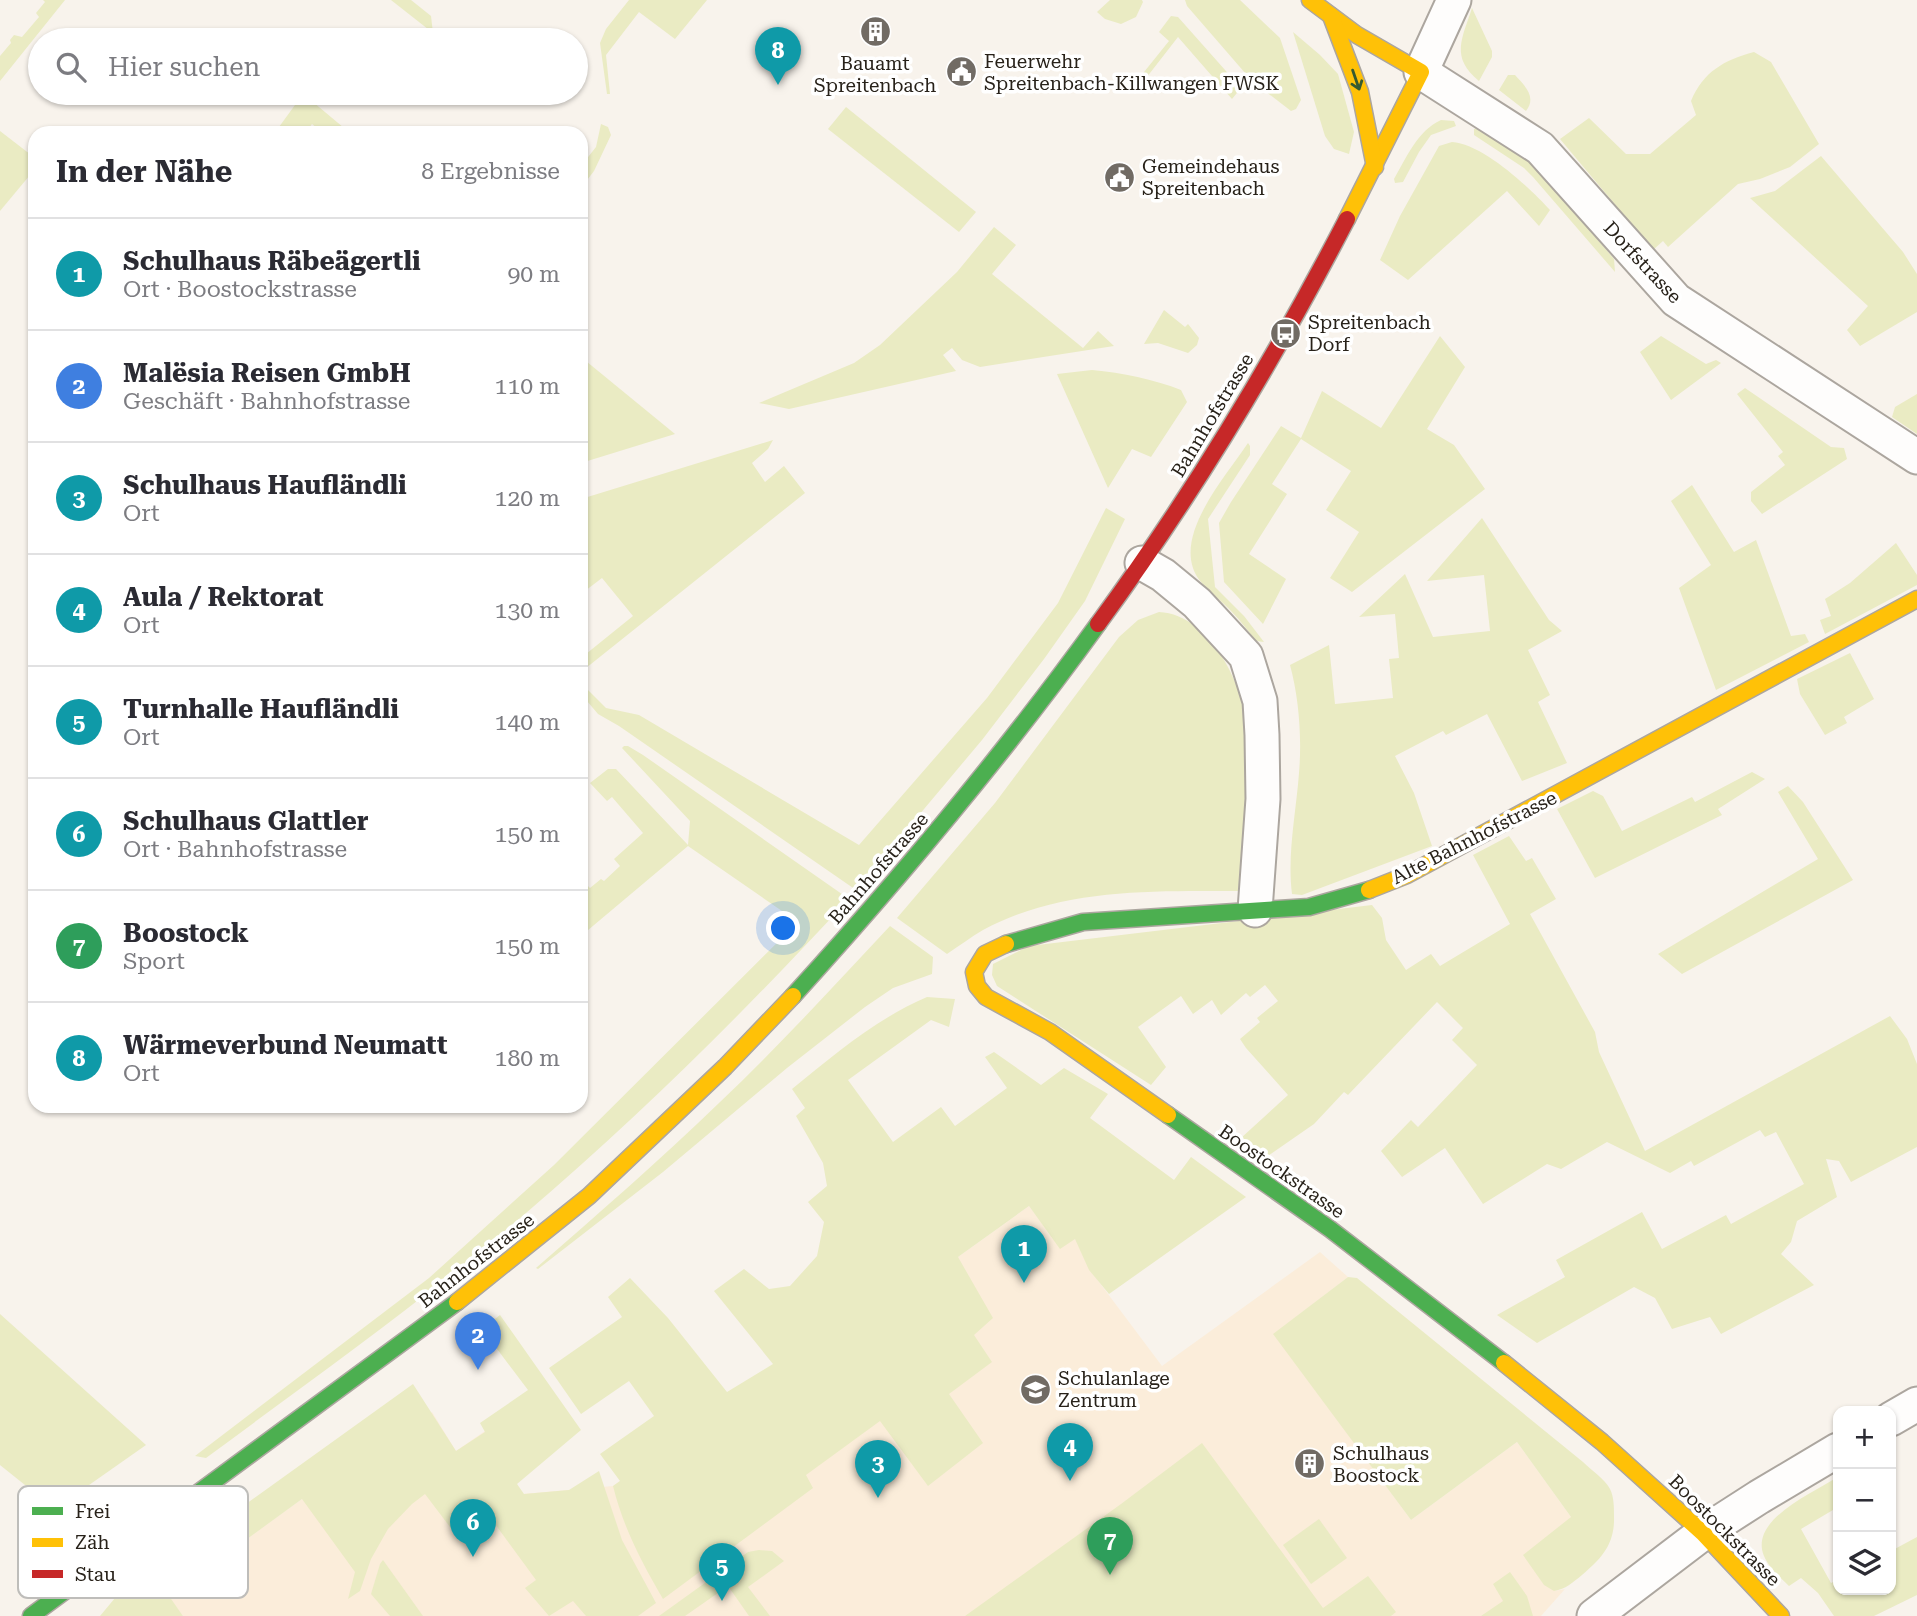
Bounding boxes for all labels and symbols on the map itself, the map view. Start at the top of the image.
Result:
building icon: Bauamt Spreitenbach [858,15,892,49]
pin: 8 [755,27,801,85]
place label: Feuerwehr Spreitenbach-Killwangen FWSK [984,50,1279,95]
place label: Bauamt Spreitenbach [814,52,936,97]
public building icon: Feuerwehr Spreitenbach-Killwangen FWSK [944,55,978,89]
one-way arrow [1351,68,1363,90]
place label: Gemeindehaus Spreitenbach [1142,155,1279,200]
public building icon: Gemeindehaus Spreitenbach [1102,160,1136,194]
street label: Dorfstrasse [1599,217,1686,308]
place label: Spreitenbach Dorf [1308,311,1431,356]
bus stop icon: Spreitenbach Dorf [1268,316,1302,350]
street label: Bahnhofstrasse [1166,349,1258,481]
street label: Alte Bahnhofstrasse [1388,786,1561,889]
street label: Bahnhofstrasse [824,808,933,929]
your location [766,911,800,945]
street label: Boostockstrasse [1214,1119,1349,1223]
street label: Bahnhofstrasse [414,1208,539,1313]
pin: 1 [1001,1225,1047,1283]
pin: 2 [455,1312,501,1370]
place label: Schulanlage Zentrum [1058,1367,1170,1412]
school or university icon: Schulanlage Zentrum [1018,1372,1052,1406]
pin: 4 [1047,1423,1093,1481]
pin: 3 [855,1440,901,1498]
place label: Schulhaus Boostock [1333,1442,1429,1487]
building icon: Schulhaus Boostock [1293,1447,1327,1481]
street label: Boostockstrasse [1664,1470,1785,1591]
legend [18,1486,248,1598]
pin: 6 [450,1499,496,1557]
text: Frei [75,1500,110,1523]
pin: 7 [1087,1517,1133,1575]
text: Zäh [75,1531,110,1554]
pin: 5 [699,1543,745,1601]
text: Stau [75,1563,116,1586]

